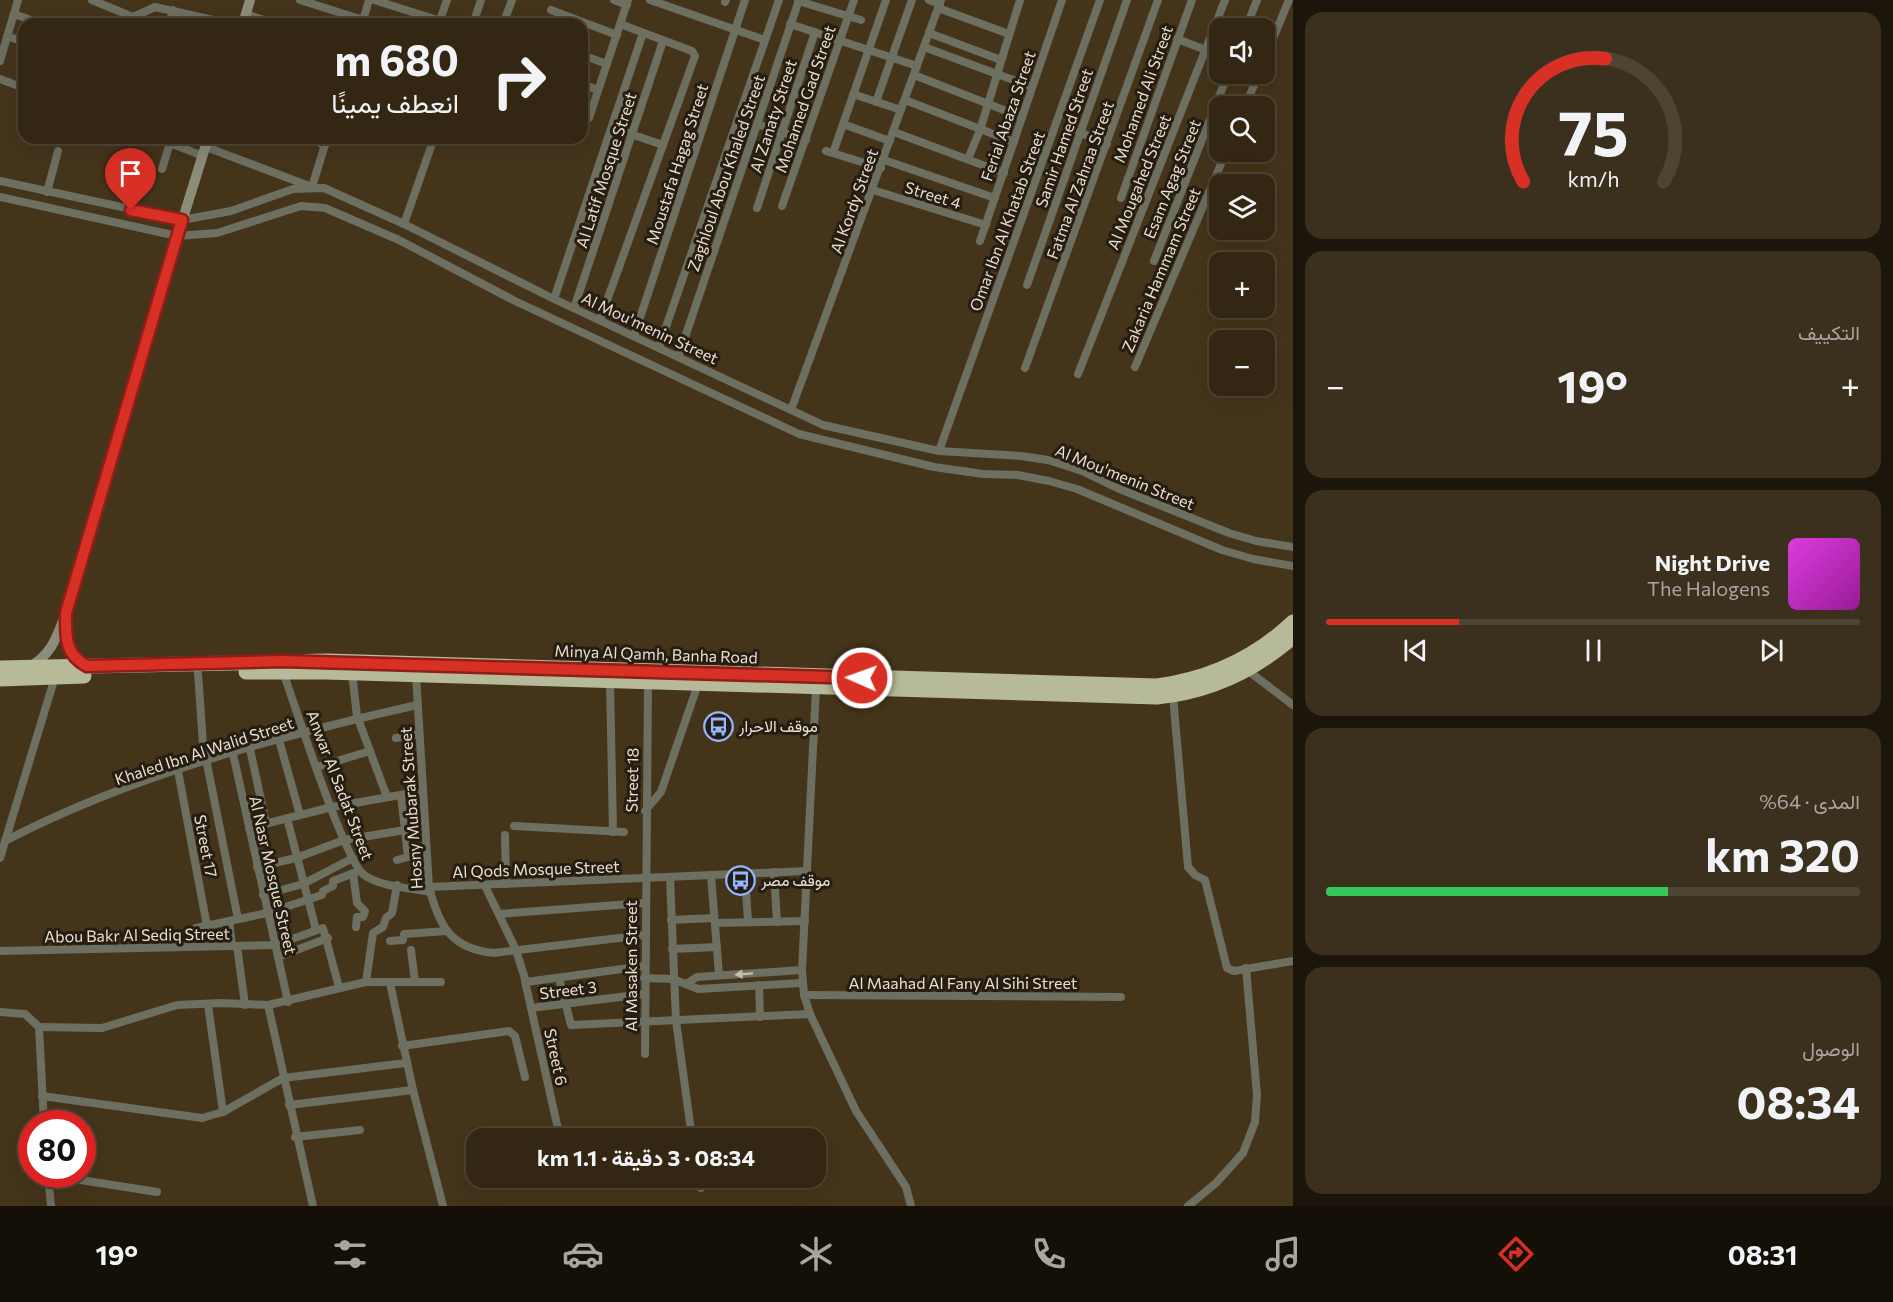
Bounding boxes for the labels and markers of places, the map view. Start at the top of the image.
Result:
pin [105,148,156,210]
bus stop icon: موقف الاحرار [702,710,734,742]
place label: موقف الاحرار [738,716,818,737]
bus stop icon: موقف مصر [724,864,756,896]
place label: موقف مصر [760,870,830,891]

